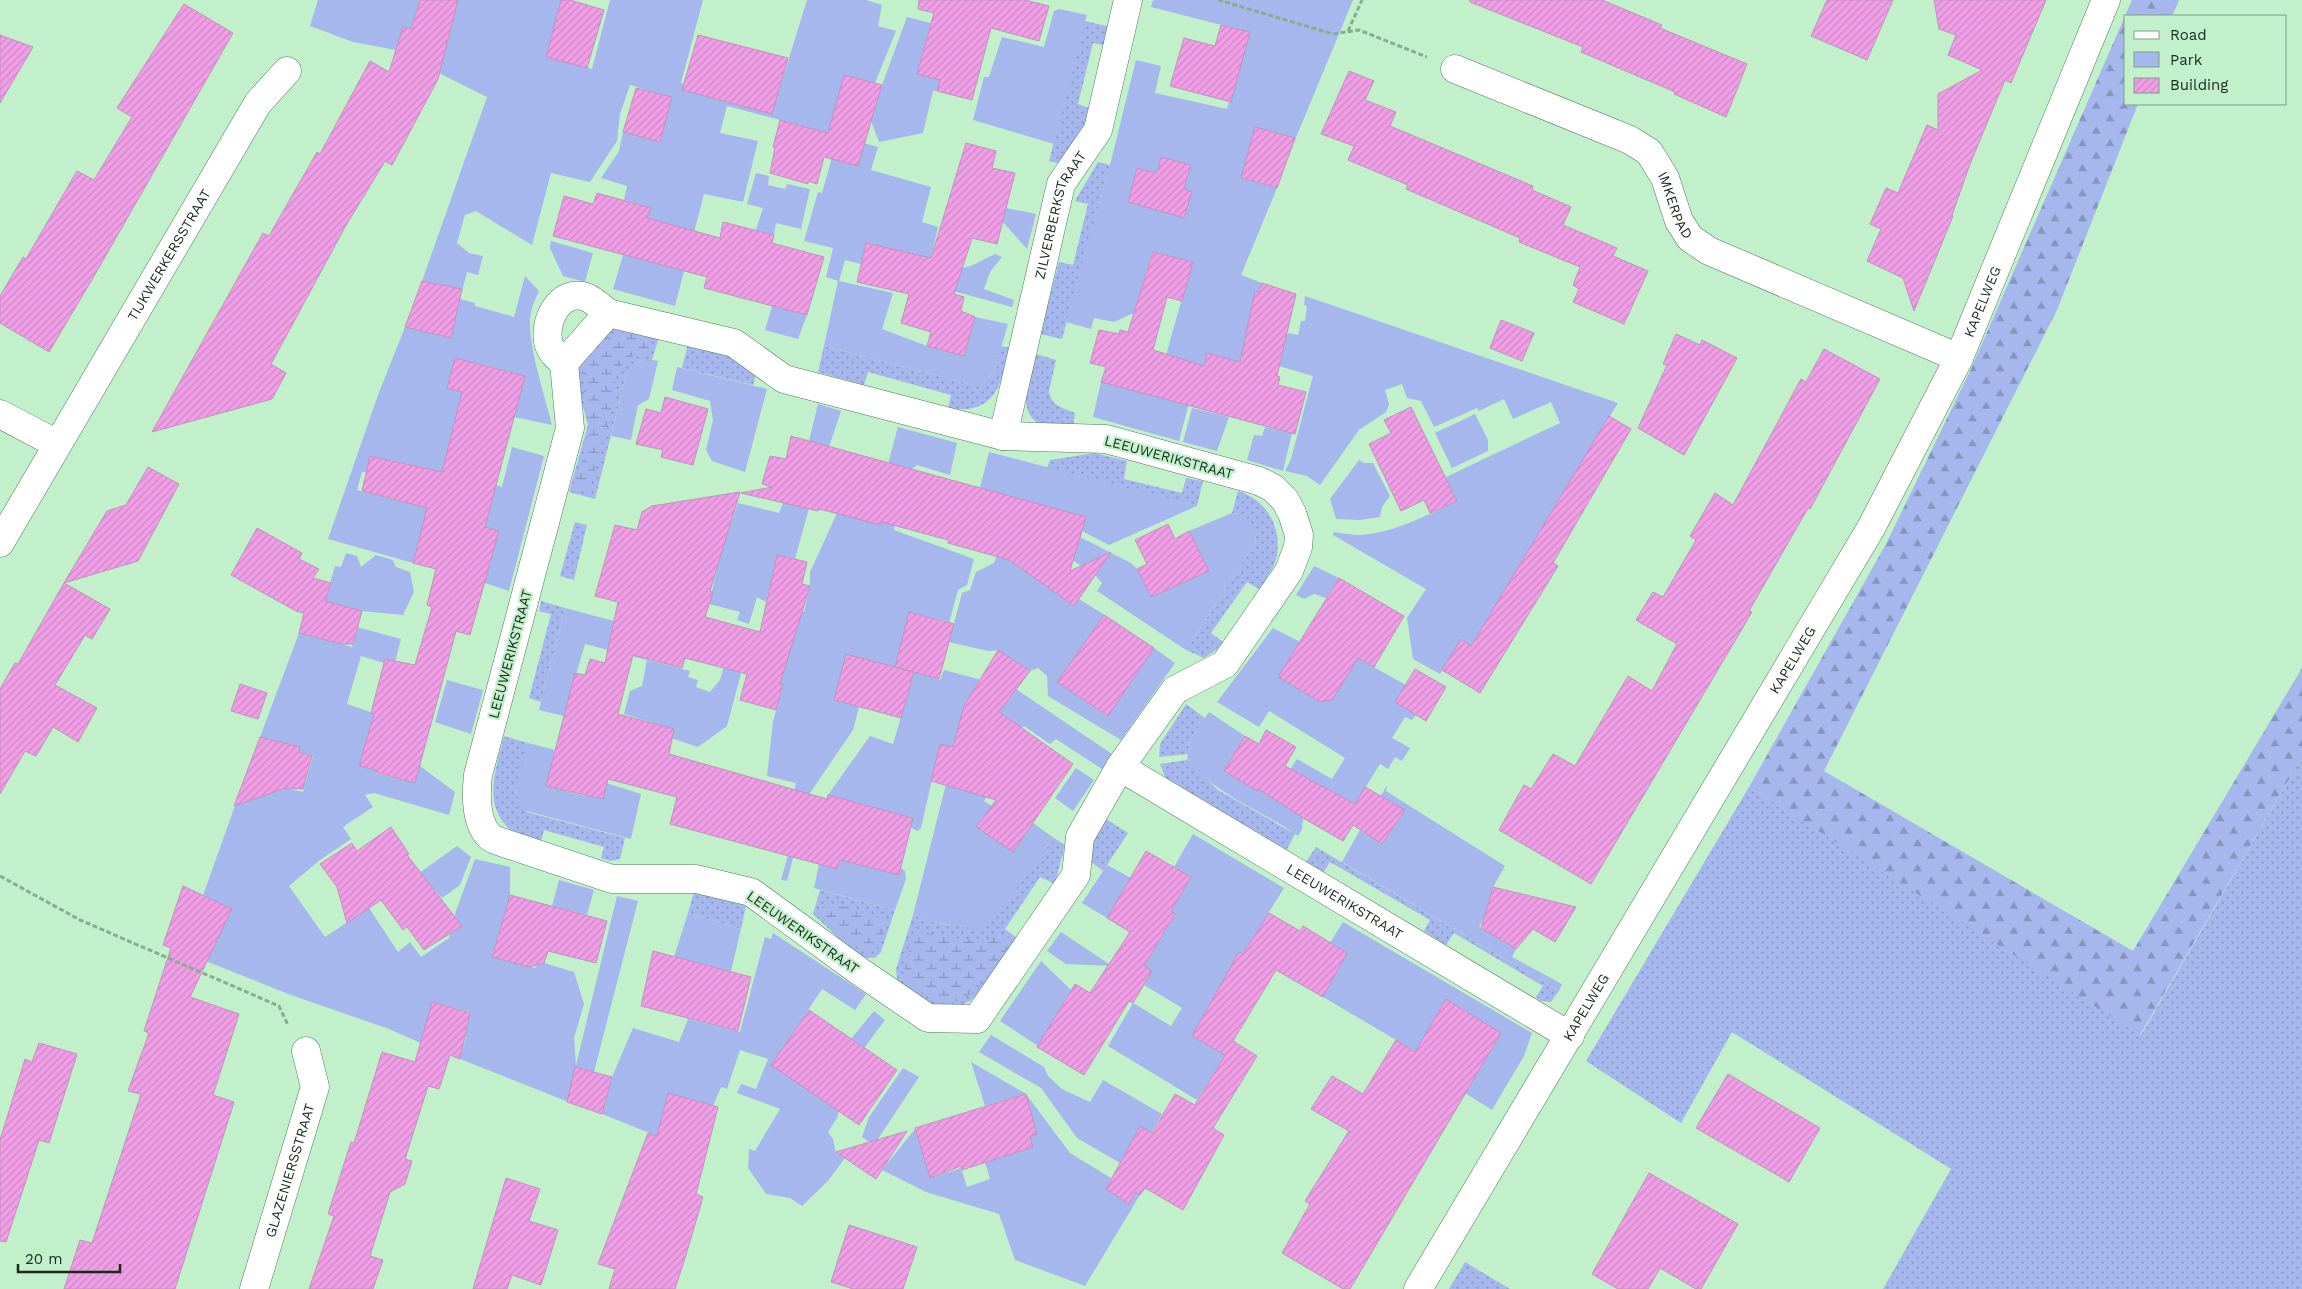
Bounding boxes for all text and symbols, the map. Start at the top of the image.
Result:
legend [2124,15,2287,105]
text: Road [2170,26,2207,44]
text: Park [2170,51,2203,69]
text: Building [2170,76,2228,94]
street label: ZILVERBERKSTRAAT [1031,148,1089,281]
street label: IMKERPAD [1655,168,1696,242]
street label: TIJKWERKERSSTRAAT [124,186,214,324]
street label: KAPELWEG [1960,264,2004,340]
street label: LEEUWERIKSTRAAT [1103,432,1236,482]
street label: LEEUWERIKSTRAAT [485,587,535,720]
street label: KAPELWEG [1766,623,1819,697]
street label: LEEUWERIKSTRAAT [1284,860,1407,943]
street label: LEEUWERIKSTRAAT [744,887,862,977]
street label: KAPELWEG [1560,971,1612,1044]
street label: GLAZENIERSSTRAAT [262,1101,318,1239]
scale bar [18,1242,120,1274]
text: 20 m [25,1250,63,1268]

